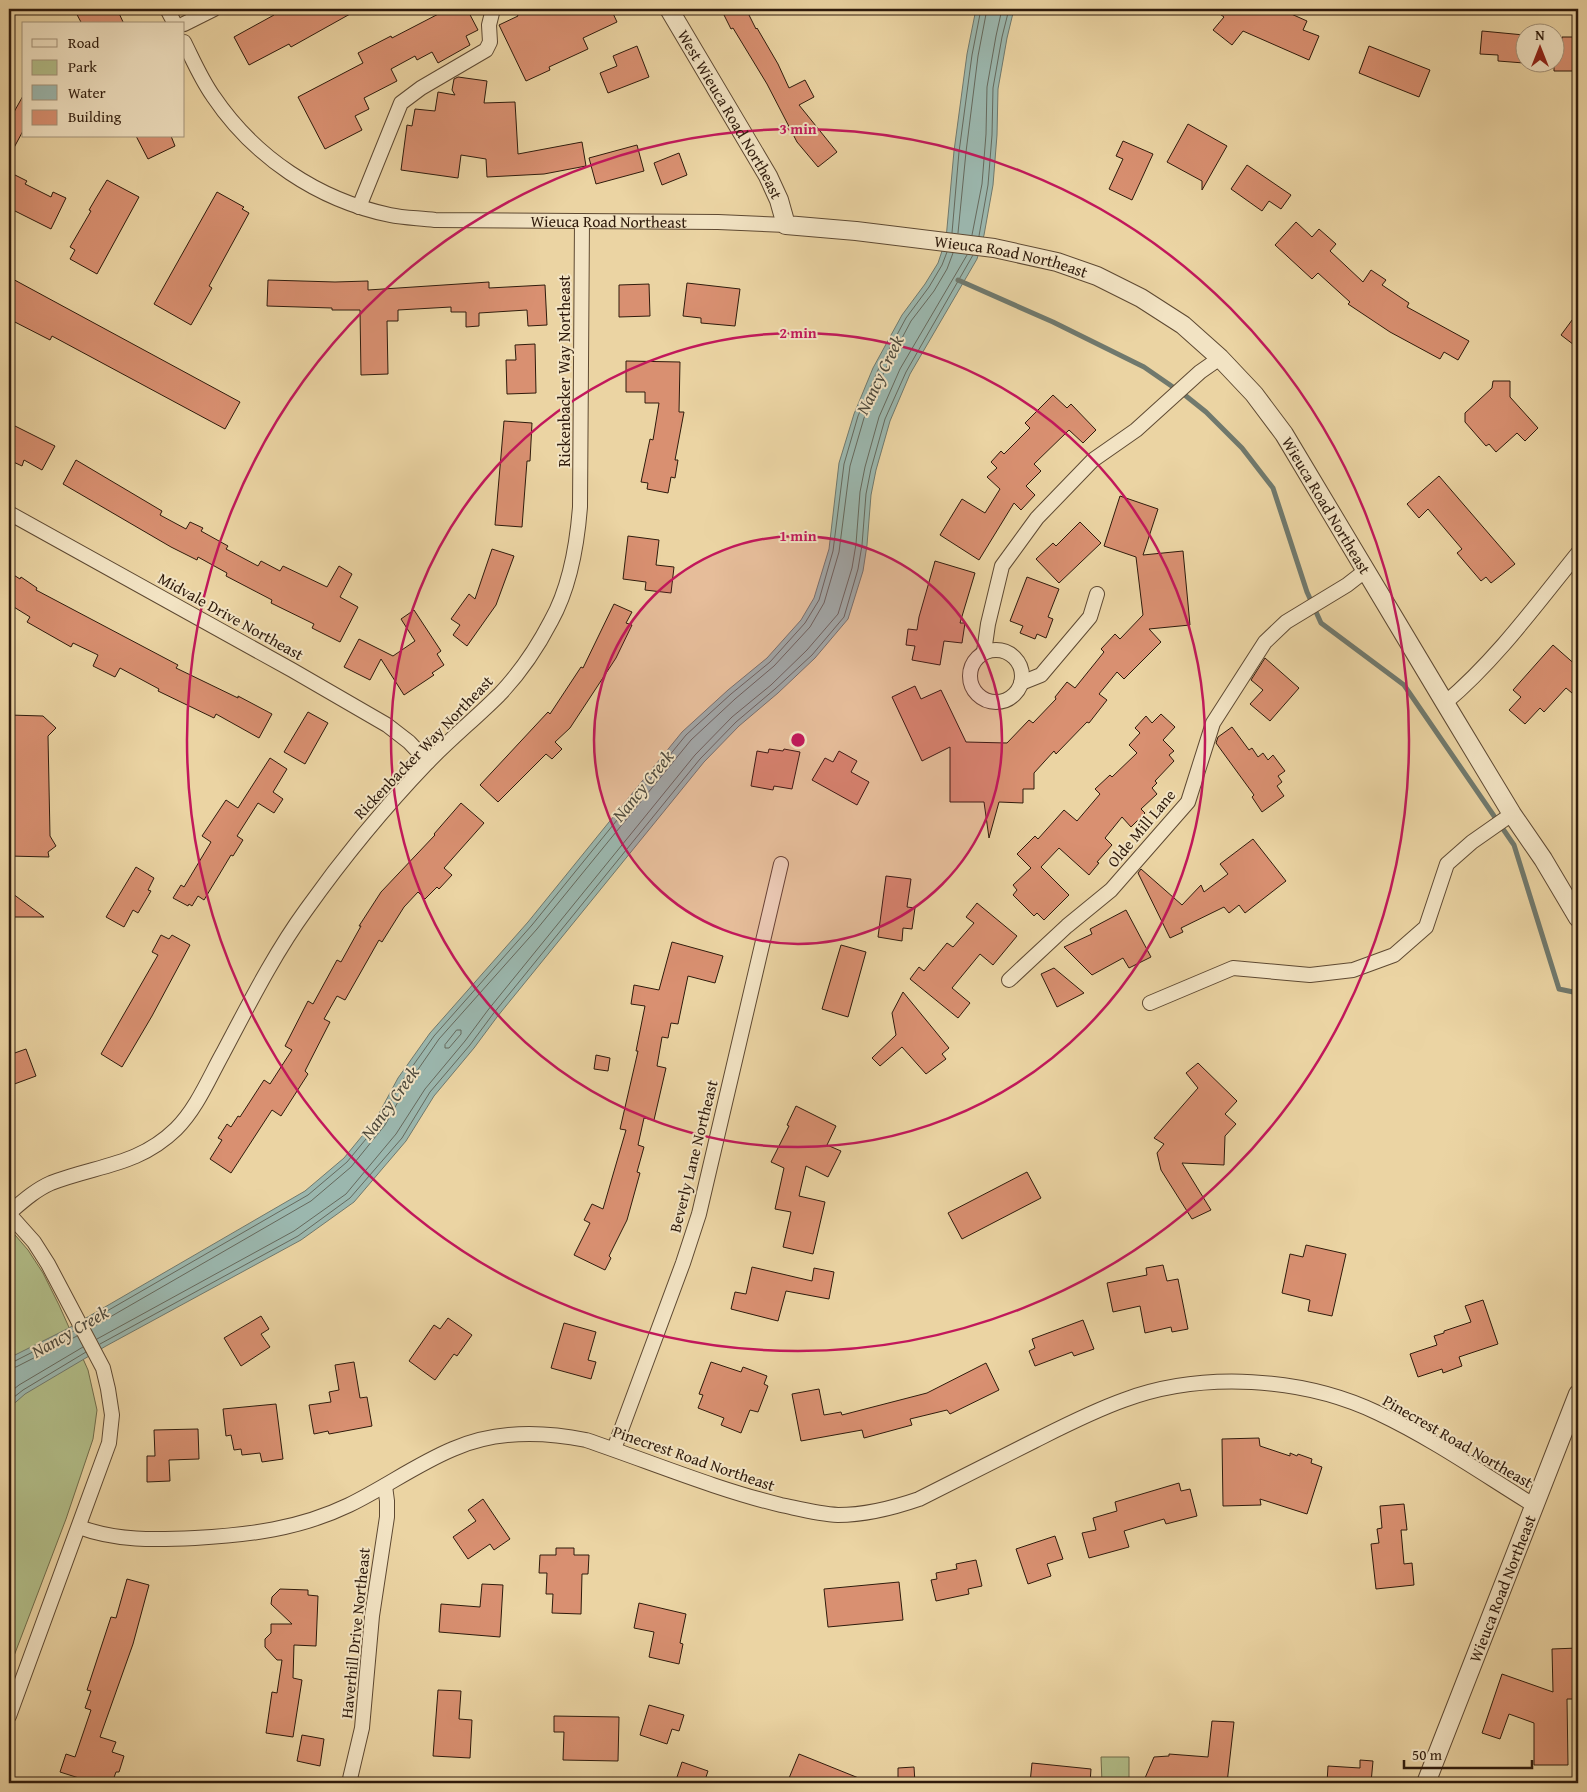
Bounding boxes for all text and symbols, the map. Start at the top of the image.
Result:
legend [22,22,185,138]
north arrow [1514,22,1564,72]
street label: West Wieuca Road Northeast [672,25,789,203]
text: N [1535,25,1545,45]
text: Road [68,32,99,53]
text: Park [68,56,97,77]
text: Water [68,82,106,103]
text: Building [68,106,122,127]
text: 3 min [779,118,817,139]
street label: Wieuca Road Northeast [530,209,687,234]
street label: Wieuca Road Northeast [933,229,1091,284]
street label: Rickenbacker Way Northeast [552,275,576,467]
text: 2 min [779,322,817,343]
water label: Nancy Creek [848,330,911,420]
street label: Wieuca Road Northeast [1276,432,1377,579]
text: 1 min [779,525,817,546]
street label: Midvale Drive Northeast [154,566,309,666]
street label: Rickenbacker Way Northeast [348,669,499,824]
centre of rings [789,731,807,749]
water label: Nancy Creek [605,743,680,828]
street label: Olde Mill Lane [1101,784,1181,872]
water label: Nancy Creek [353,1060,426,1146]
street label: Beverly Lane Northeast [662,1077,724,1235]
water label: Nancy Creek [25,1298,114,1365]
street label: Pinecrest Road Northeast [1378,1388,1538,1494]
street label: Pinecrest Road Northeast [610,1419,779,1497]
street label: Wieuca Road Northeast [1462,1511,1542,1666]
street label: Haverhill Drive Northeast [334,1546,376,1720]
scale bar [1404,1737,1532,1769]
text: 50 m [1412,1744,1443,1765]

